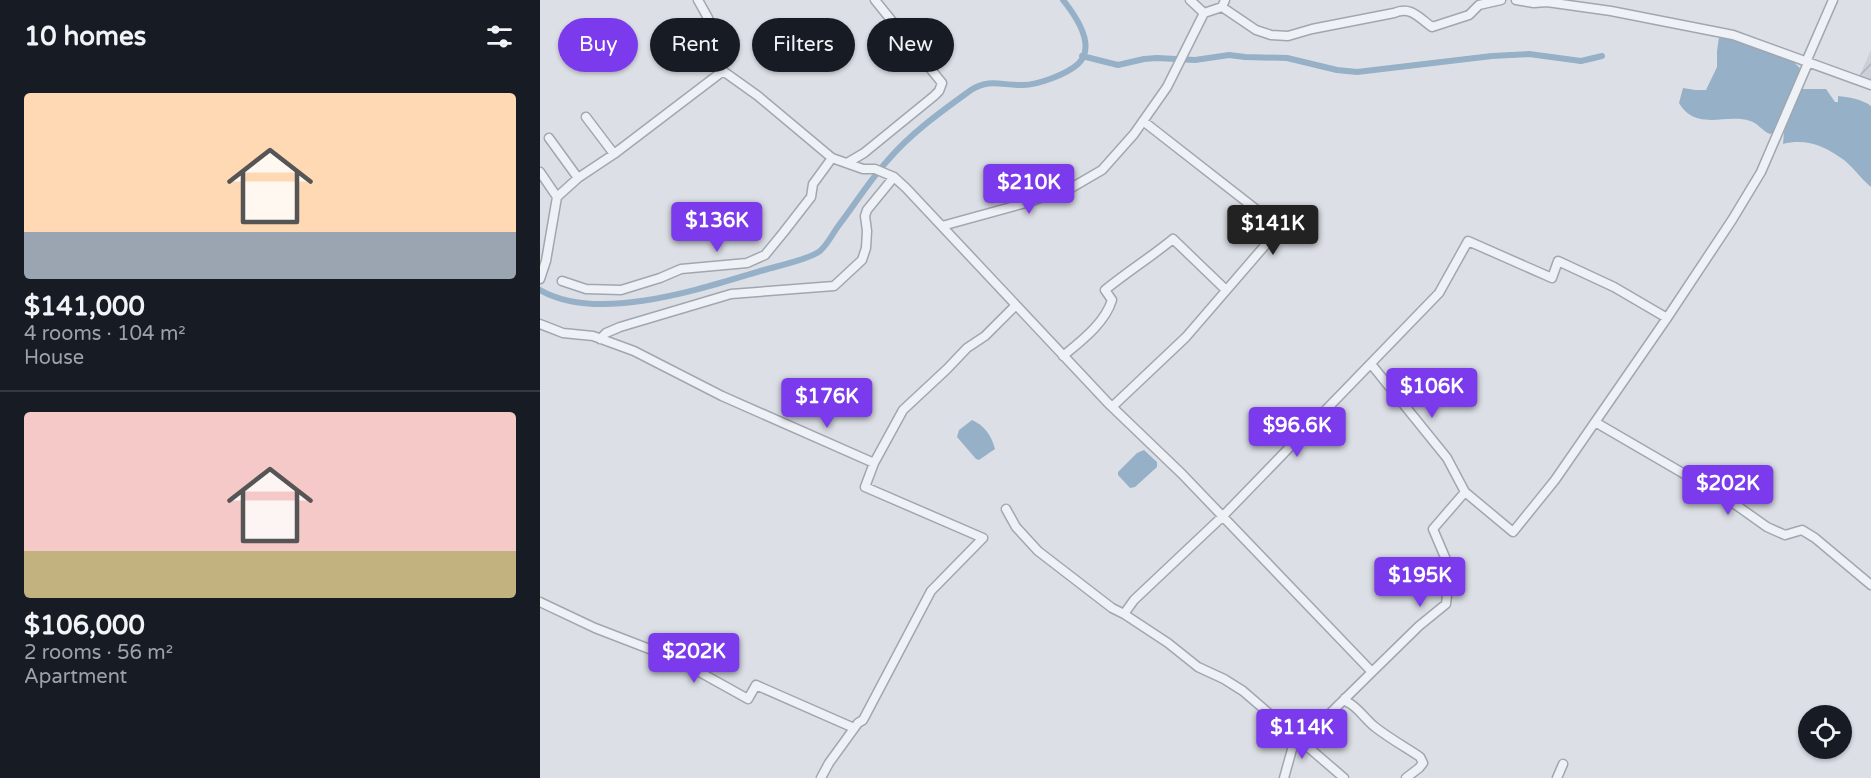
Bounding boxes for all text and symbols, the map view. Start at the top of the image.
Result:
chip: Buy [558,18,638,72]
chip: Rent [650,18,740,72]
chip: Filters [752,18,855,72]
chip: New [867,18,954,72]
icon: filters [483,20,516,53]
text: 10 homes [24,21,146,52]
icon: home [216,132,324,240]
pin: $210K [987,164,1071,215]
text: $210K [997,171,1061,195]
pin: $136K [675,202,759,253]
pin: $141K [1231,205,1315,256]
text: $136K [685,209,749,233]
text: $141K [1241,212,1305,236]
text: $141,000 [24,291,145,322]
text: 4 rooms · 104 m² [24,322,186,346]
text: House [24,346,84,370]
pin: $106K [1390,368,1474,419]
text: $106K [1400,375,1464,399]
pin: $176K [785,378,869,429]
text: $176K [795,385,859,409]
pin: $96.6K [1248,407,1346,458]
text: $96.6K [1263,414,1331,438]
icon: home [216,451,324,559]
pin: $202K [1686,465,1770,516]
text: $202K [1696,472,1760,496]
pin: $195K [1378,557,1462,608]
text: $195K [1388,564,1452,588]
text: $106,000 [24,610,145,641]
pin: $202K [652,633,736,684]
text: $202K [662,640,726,664]
text: 2 rooms · 56 m² [24,641,173,665]
text: Apartment [24,665,127,689]
map controls [1798,705,1852,759]
button: locate [1798,705,1852,759]
pin: $114K [1260,709,1344,760]
text: $114K [1270,716,1334,740]

